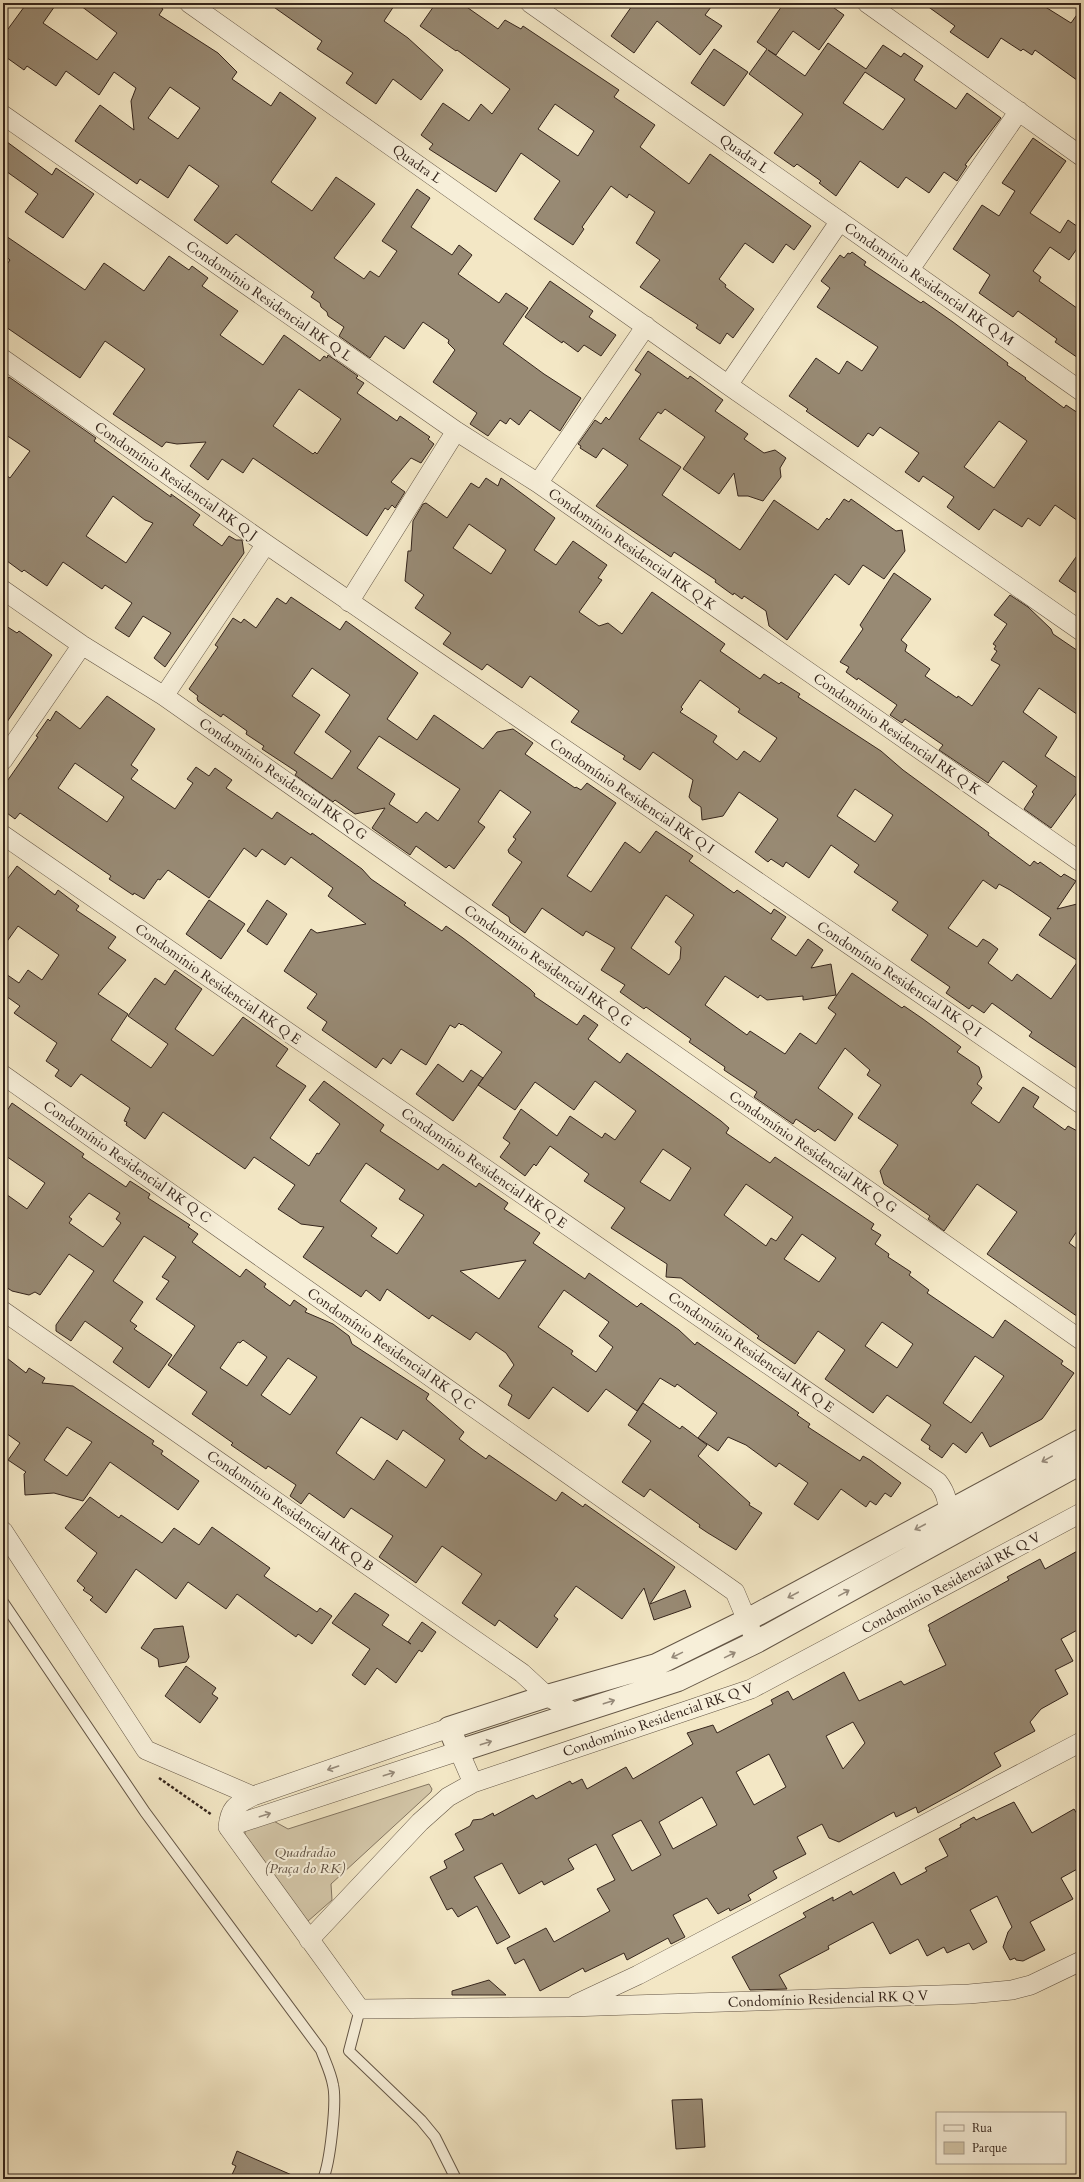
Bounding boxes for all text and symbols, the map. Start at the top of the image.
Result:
street label: Quadra L [715,130,773,178]
street label: Quadra L [388,140,446,188]
street label: Condomínio Residencial RK Q M [840,218,1018,350]
street label: Condomínio Residencial RK Q L [182,236,356,366]
street label: Condomínio Residencial RK Q J [91,417,261,545]
street label: Condomínio Residencial RK Q K [544,484,720,615]
street label: Condomínio Residencial RK Q K [809,669,985,800]
street label: Condomínio Residencial RK Q G [195,714,371,844]
street label: Condomínio Residencial RK Q I [546,734,718,858]
street label: Condomínio Residencial RK Q G [460,901,636,1031]
street label: Condomínio Residencial RK Q I [813,917,985,1041]
street label: Condomínio Residencial RK Q E [131,919,305,1049]
street label: Condomínio Residencial RK Q G [725,1087,901,1217]
street label: Condomínio Residencial RK Q C [39,1097,215,1228]
street label: Condomínio Residencial RK Q E [397,1103,571,1233]
street label: Condomínio Residencial RK Q C [303,1284,479,1415]
street label: Condomínio Residencial RK Q E [664,1287,838,1417]
street label: Condomínio Residencial RK Q B [203,1446,377,1576]
one-way arrow [1041,1456,1053,1463]
one-way arrow [914,1524,926,1532]
street label: Condomínio Residencial RK Q V [858,1527,1045,1638]
one-way arrow [838,1589,850,1597]
one-way arrow [787,1592,799,1600]
one-way arrow [723,1651,735,1658]
one-way arrow [672,1652,684,1659]
street label: Condomínio Residencial RK Q V [560,1678,757,1762]
one-way arrow [602,1698,615,1705]
one-way arrow [479,1738,491,1746]
one-way arrow [327,1765,339,1773]
one-way arrow [382,1770,394,1778]
one-way arrow [259,1811,272,1818]
park label: Quadradão (Praça do RK) [265,1843,346,1878]
street label: Condomínio Residencial RK Q V [728,1986,929,2012]
legend [936,2112,1066,2164]
text: Rua [972,2120,993,2136]
text: Parque [972,2140,1007,2156]

